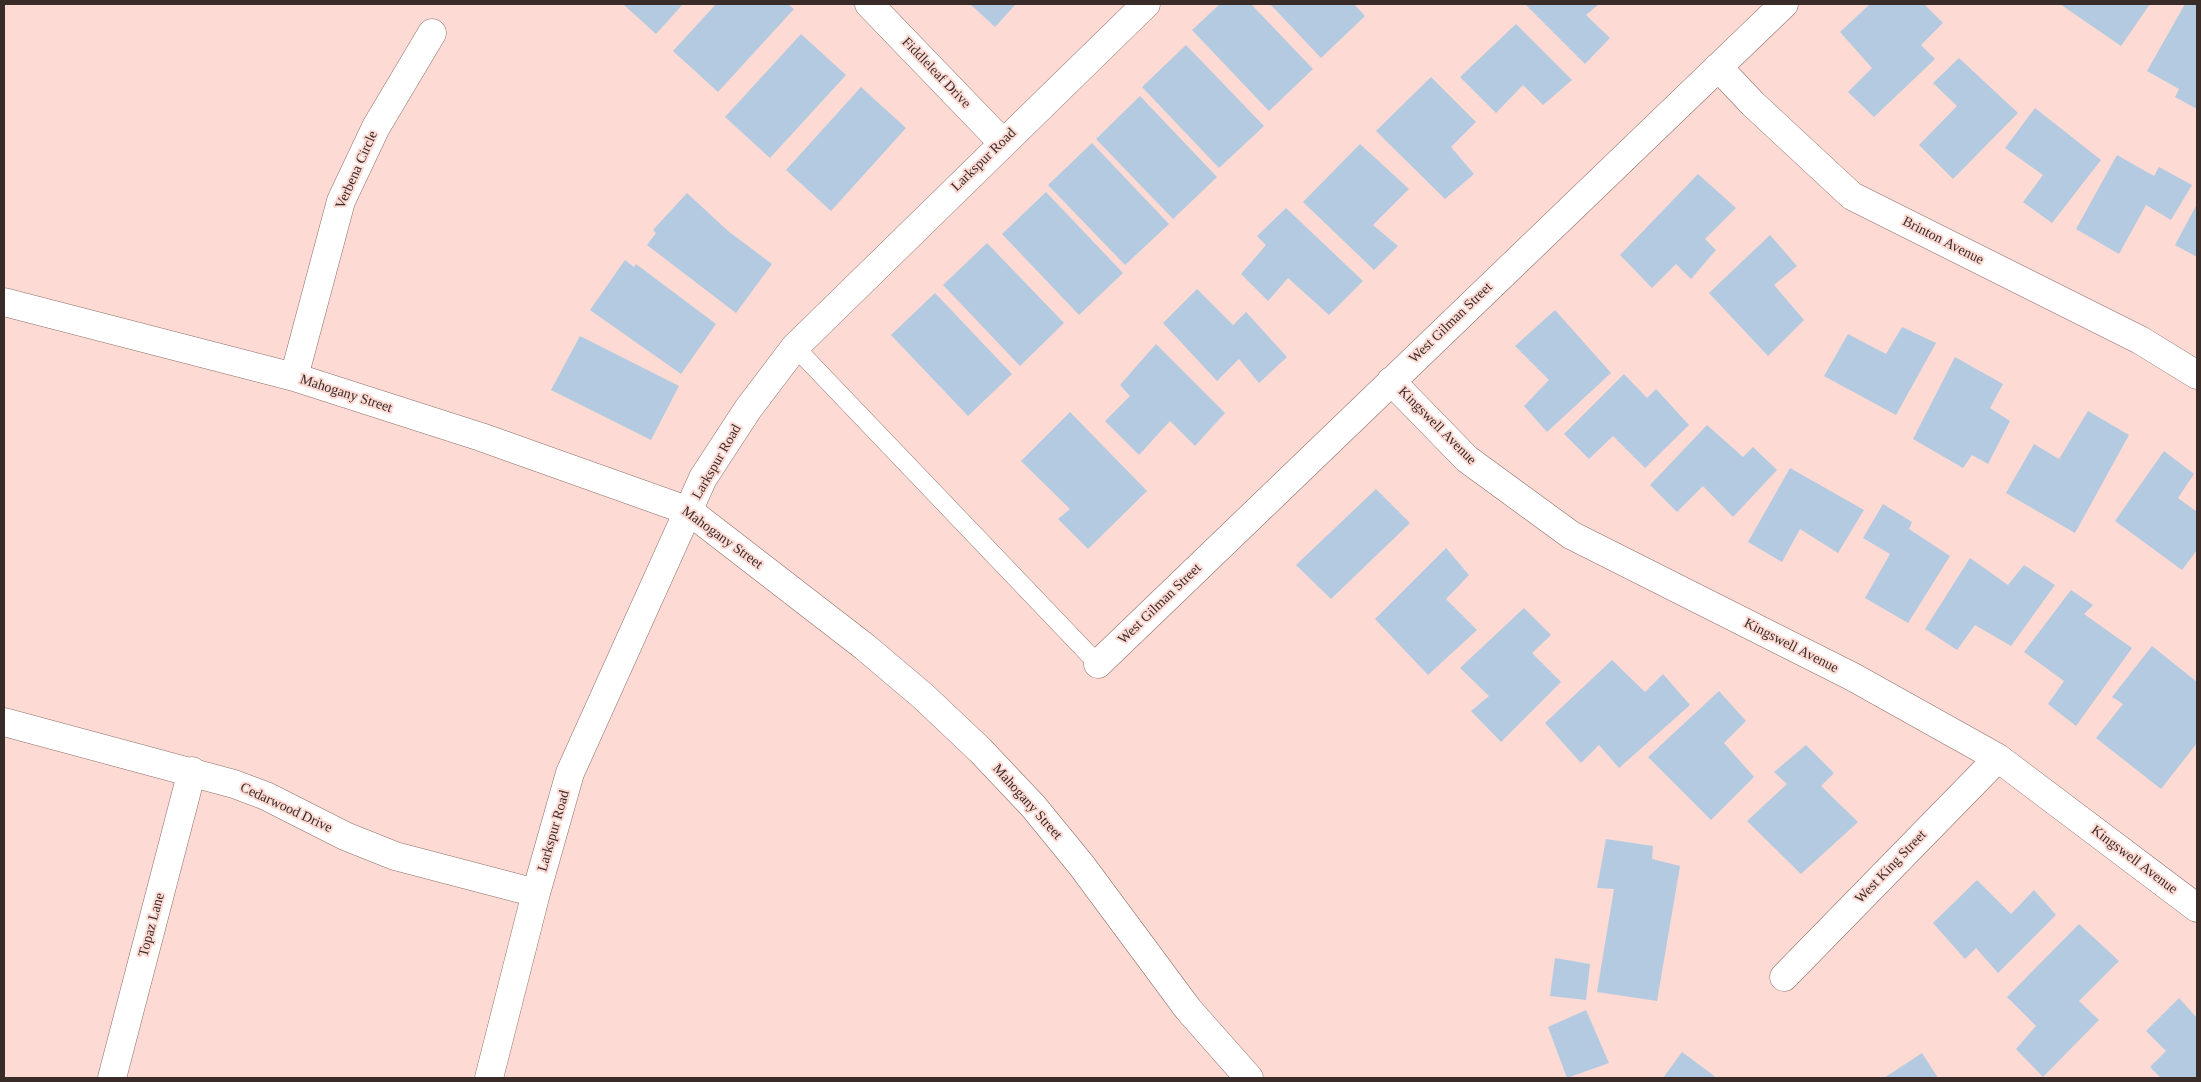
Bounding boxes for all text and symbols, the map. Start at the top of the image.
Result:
street label: Fiddleleaf Drive [898,34,974,112]
street label: Larkspur Road [948,125,1020,195]
street label: Verbena Circle [332,128,382,212]
street label: Brinton Avenue [1900,213,1986,269]
street label: West Gilman Street [1406,279,1496,367]
street label: Mahogany Street [298,371,394,417]
street label: Kingswell Avenue [1394,383,1480,469]
street label: Larkspur Road [689,422,745,502]
street label: Mahogany Street [678,503,766,573]
street label: West Gilman Street [1115,560,1205,648]
street label: Kingswell Avenue [1741,615,1841,677]
street label: Mahogany Street [989,761,1065,843]
street label: Cedarwood Drive [237,779,335,837]
street label: Larkspur Road [534,789,574,873]
street label: Kingswell Avenue [2088,822,2180,898]
street label: West King Street [1852,827,1930,907]
street label: Topaz Lane [135,891,169,959]

